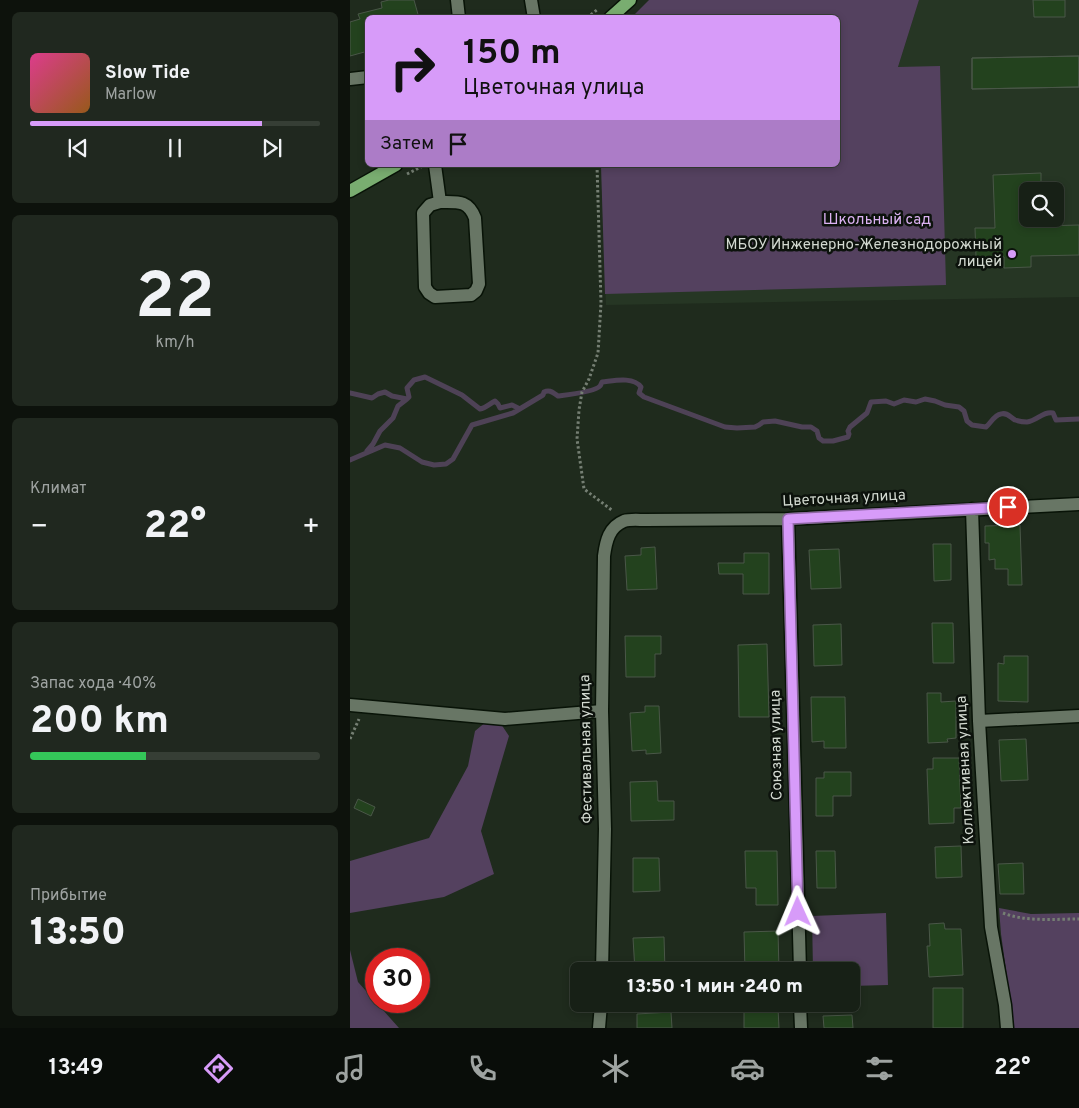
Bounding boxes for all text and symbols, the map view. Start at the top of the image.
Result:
text: 150 m [463,32,561,76]
icon: right [380,35,445,100]
text: Slow Tide [105,61,190,85]
text: Цветочная улица [463,75,644,102]
text: Marlow [105,85,157,105]
icon: arrive [444,130,472,158]
text: Затем [380,132,434,156]
icon: previous [64,134,92,162]
icon: pause [161,134,189,162]
icon: next [258,134,286,162]
map controls [1019,182,1064,227]
button: search [1019,182,1064,227]
park label: Школьный сад [823,211,931,230]
place label: МБОУ Инженерно-Железнодорожный лицей [725,236,1002,272]
marker: МБОУ Инженерно-Железнодорожный лицей [1006,248,1018,260]
text: 22 [135,259,215,341]
text: km/h [156,333,194,353]
text: Климат [30,479,87,499]
street label: Цветочная улица [782,486,906,512]
pin [987,486,1029,528]
icon: arrive [994,493,1022,521]
text: 22° [144,503,206,552]
text: − [30,510,48,546]
text: + [302,510,320,546]
text: Запас хода · 40% [30,674,156,694]
street label: Фестивальная улица [576,674,598,824]
street label: Союзная улица [767,689,787,801]
street label: Коллективная улица [953,695,979,845]
text: 200 km [30,698,169,747]
position arrow [771,885,823,937]
text: Прибытие [30,886,107,906]
text: 13:50 [30,910,126,959]
speed limit sign: 30 [365,948,430,1013]
text: 13:50 · 1 мин · 240 m [627,975,803,999]
icon: directions [201,1051,236,1086]
icon: music [333,1051,368,1086]
icon: phone [465,1051,500,1086]
icon: climate [598,1051,633,1086]
icon: car [730,1051,765,1086]
icon: filters [862,1051,897,1086]
text: 13:49 [49,1055,104,1082]
text: 22° [994,1055,1030,1082]

